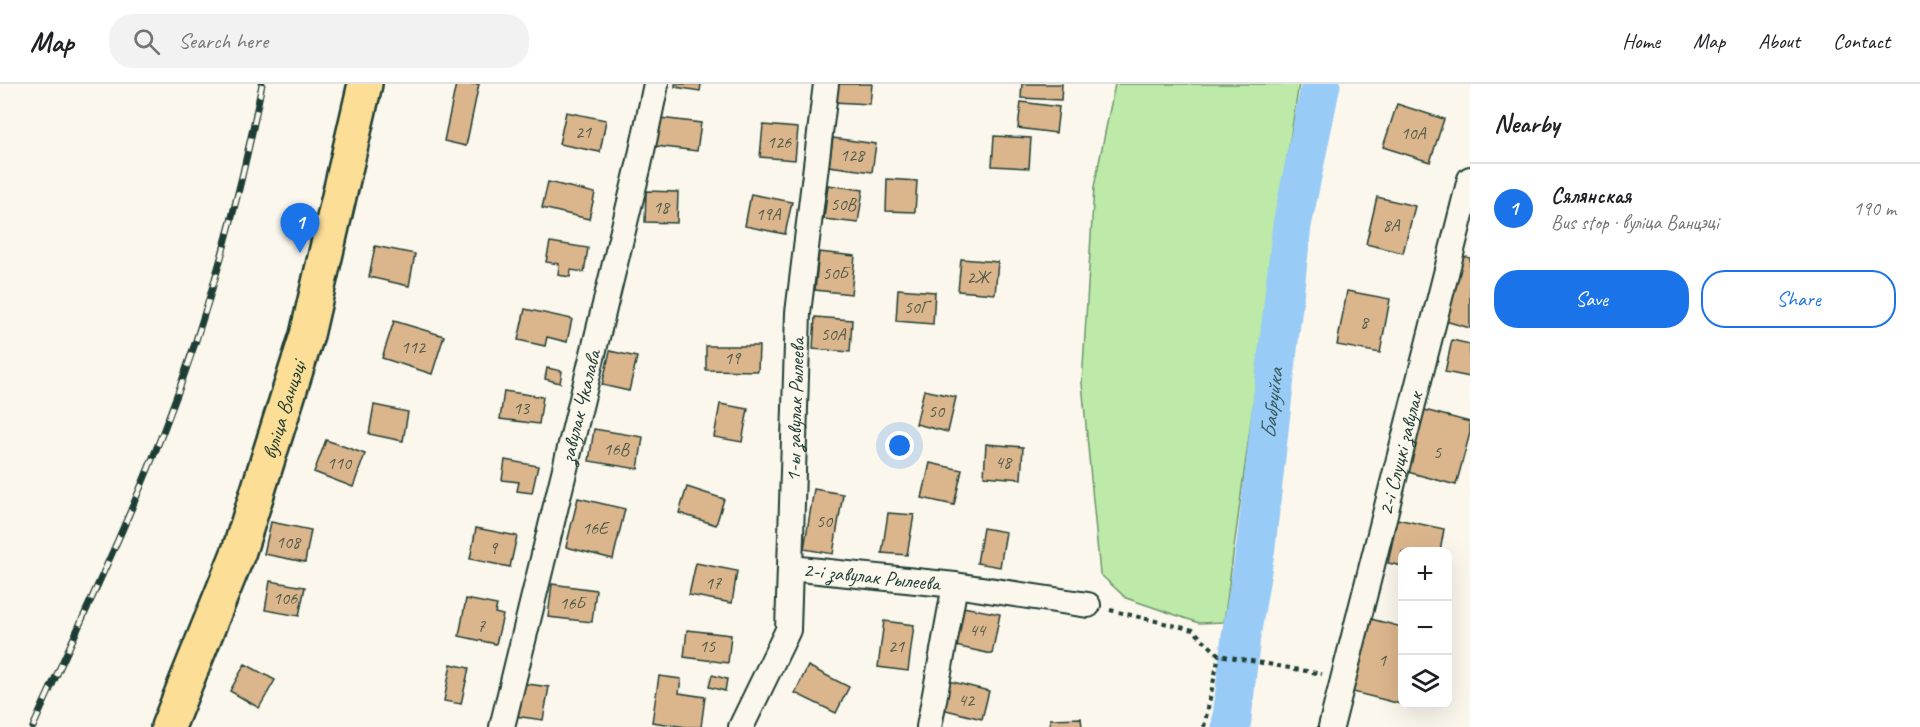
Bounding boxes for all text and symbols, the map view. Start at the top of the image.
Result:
search box [109,14,529,68]
text: Map [30,24,73,59]
icon: search [130,25,163,58]
text: Search here [178,27,268,55]
text: Home [1622,28,1660,54]
text: Map [1693,28,1725,54]
text: About [1758,28,1800,54]
text: Contact [1833,28,1890,54]
text: Nearby [1494,107,1559,140]
house number: 21 [575,121,592,143]
house number: 10А [1400,122,1427,144]
house number: 126 [767,131,792,153]
house number: 128 [840,144,866,166]
text: Сялянская [1551,182,1631,210]
house number: 50В [830,193,857,215]
house number: 18 [653,196,671,218]
text: 1 [1509,196,1518,221]
text: 190 m [1853,196,1896,221]
house number: 19А [755,203,782,225]
pin: 1 [280,204,320,253]
text: Bus stop · вуліца Ванцэці [1551,210,1719,235]
house number: 8А [1382,214,1401,236]
house number: 50Б [822,262,851,284]
house number: 2Ж [967,266,992,288]
button: Save [1494,270,1689,328]
button: Share [1701,270,1896,328]
house number: 50Г [904,296,932,318]
house number: 8 [1360,311,1370,333]
house number: 50А [820,323,847,345]
street label: 1-ы завулак Рылеева [780,335,810,482]
house number: 112 [401,336,427,358]
street label: завулак Чкалава [553,345,607,469]
house number: 19 [724,347,742,369]
street label: вуліца Ванцэці [256,354,312,462]
water label: Бабруйка [1254,365,1290,440]
street label: 2-і Слуцкі завулак [1372,387,1429,518]
house number: 13 [513,397,531,419]
house number: 50 [928,400,946,422]
your location [885,431,914,460]
house number: 16В [603,438,630,460]
house number: 5 [1433,441,1442,463]
house number: 48 [995,451,1013,473]
house number: 110 [327,452,353,474]
house number: 50 [816,510,834,532]
house number: 16Е [582,517,610,539]
house number: 108 [276,531,302,553]
house number: 9 [489,537,499,559]
map controls [1398,547,1452,709]
button: + [1398,547,1452,601]
street label: 2-і завулак Рылеева [802,556,944,597]
house number: 17 [705,572,722,594]
house number: 106 [273,587,298,609]
house number: 16Б [559,592,588,614]
button: − [1398,601,1452,655]
house number: 7 [477,615,486,637]
house number: 44 [969,619,987,641]
house number: 15 [699,635,716,657]
house number: 21 [888,635,905,657]
house number: 1 [1378,649,1387,671]
button: layers [1398,655,1452,709]
house number: 42 [958,689,976,711]

